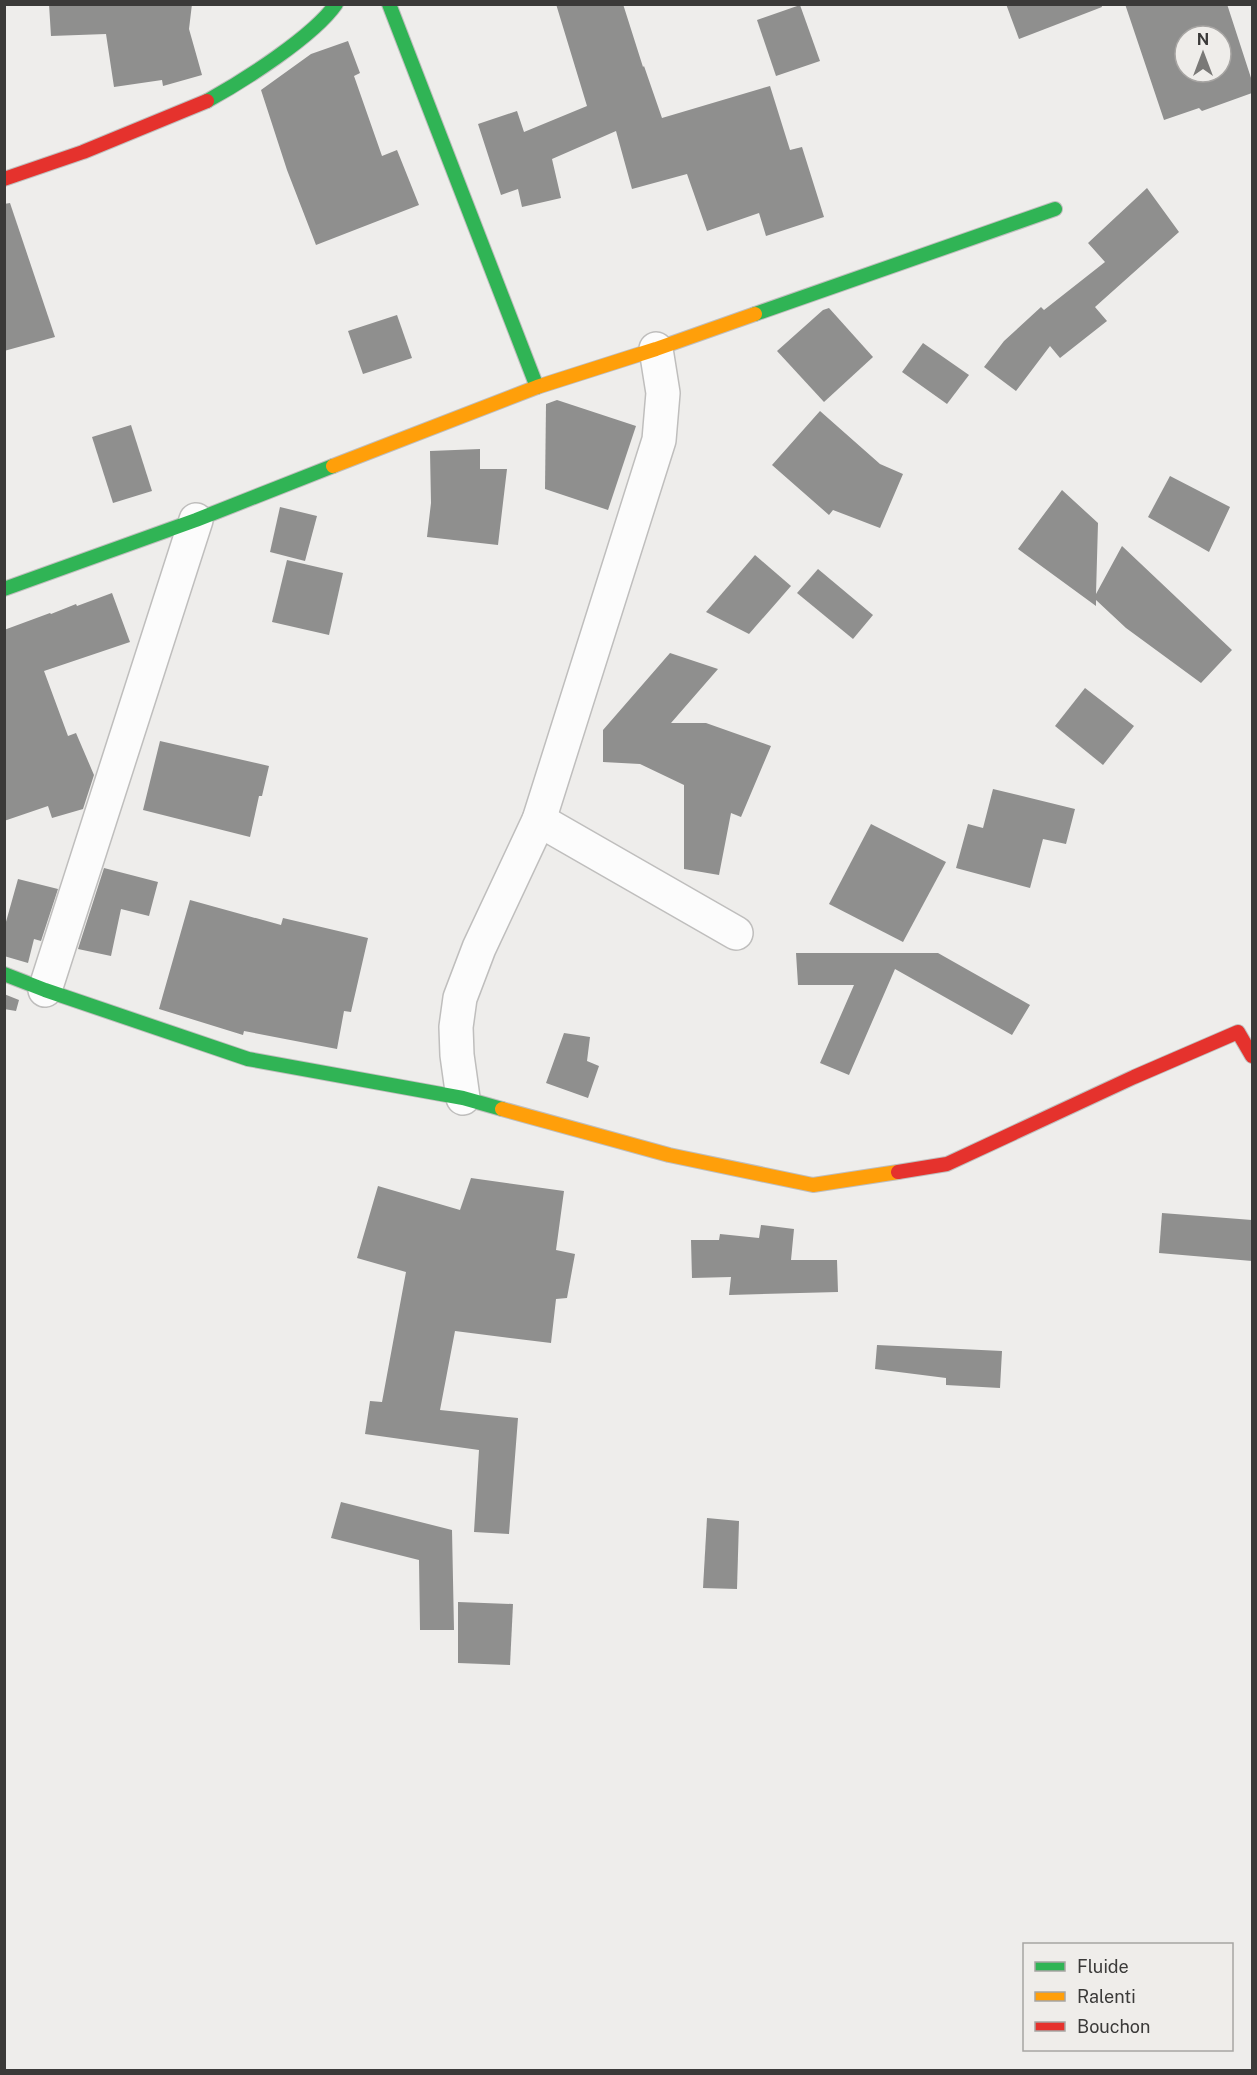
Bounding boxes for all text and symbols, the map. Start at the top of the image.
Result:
north arrow [1173,24,1233,84]
text: N [1197,30,1209,49]
legend [1023,1943,1233,2051]
text: Fluide [1077,1956,1129,1977]
text: Ralenti [1077,1986,1136,2007]
text: Bouchon [1077,2016,1150,2037]

